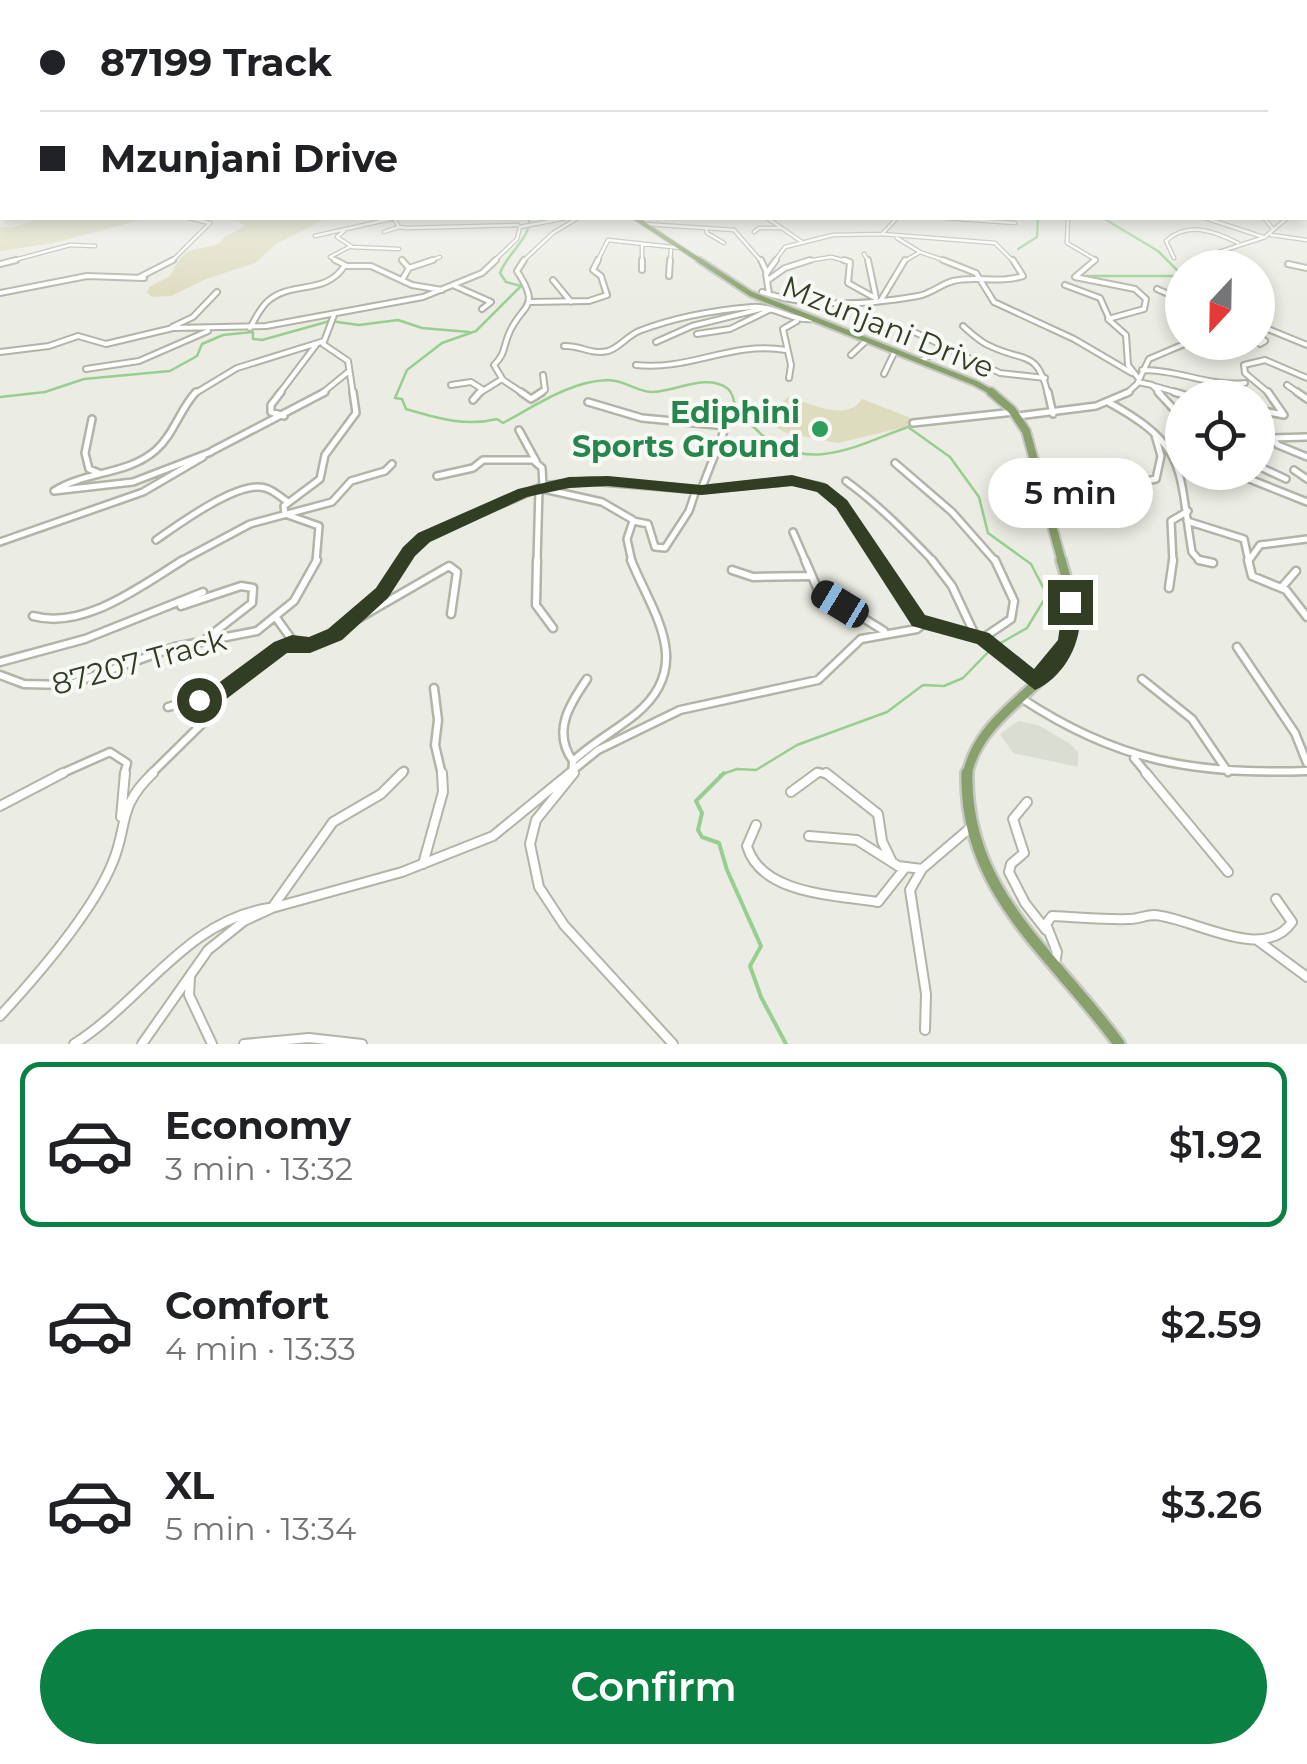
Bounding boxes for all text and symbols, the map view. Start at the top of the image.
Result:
text: 87199 Track [100,39,332,86]
text: Mzunjani Drive [100,135,398,182]
north arrow [1165,250,1275,360]
map controls [1165,250,1275,490]
street label: Mzunjani Drive [777,268,999,386]
button: locate [1165,380,1275,490]
place label: Ediphini Sports Ground [572,394,800,465]
marker: Ediphini Sports Ground [809,418,831,440]
callout: 5 min [988,457,1152,527]
text: 5 min [1024,473,1117,512]
car [807,576,873,632]
route end [1048,580,1093,625]
street label: 87207 Track [48,621,230,703]
route start [177,678,222,723]
icon: car [45,1100,135,1190]
text: Economy [165,1102,351,1149]
text: $1.92 [1169,1121,1262,1168]
text: 3 min · 13:32 [165,1149,353,1188]
icon: car [45,1280,135,1370]
text: Comfort [165,1282,329,1329]
text: $2.59 [1160,1301,1262,1348]
text: 4 min · 13:33 [165,1329,356,1368]
icon: car [45,1460,135,1550]
text: XL [165,1462,214,1509]
text: $3.26 [1161,1481,1262,1528]
text: 5 min · 13:34 [165,1509,356,1548]
button: Confirm [40,1629,1267,1744]

